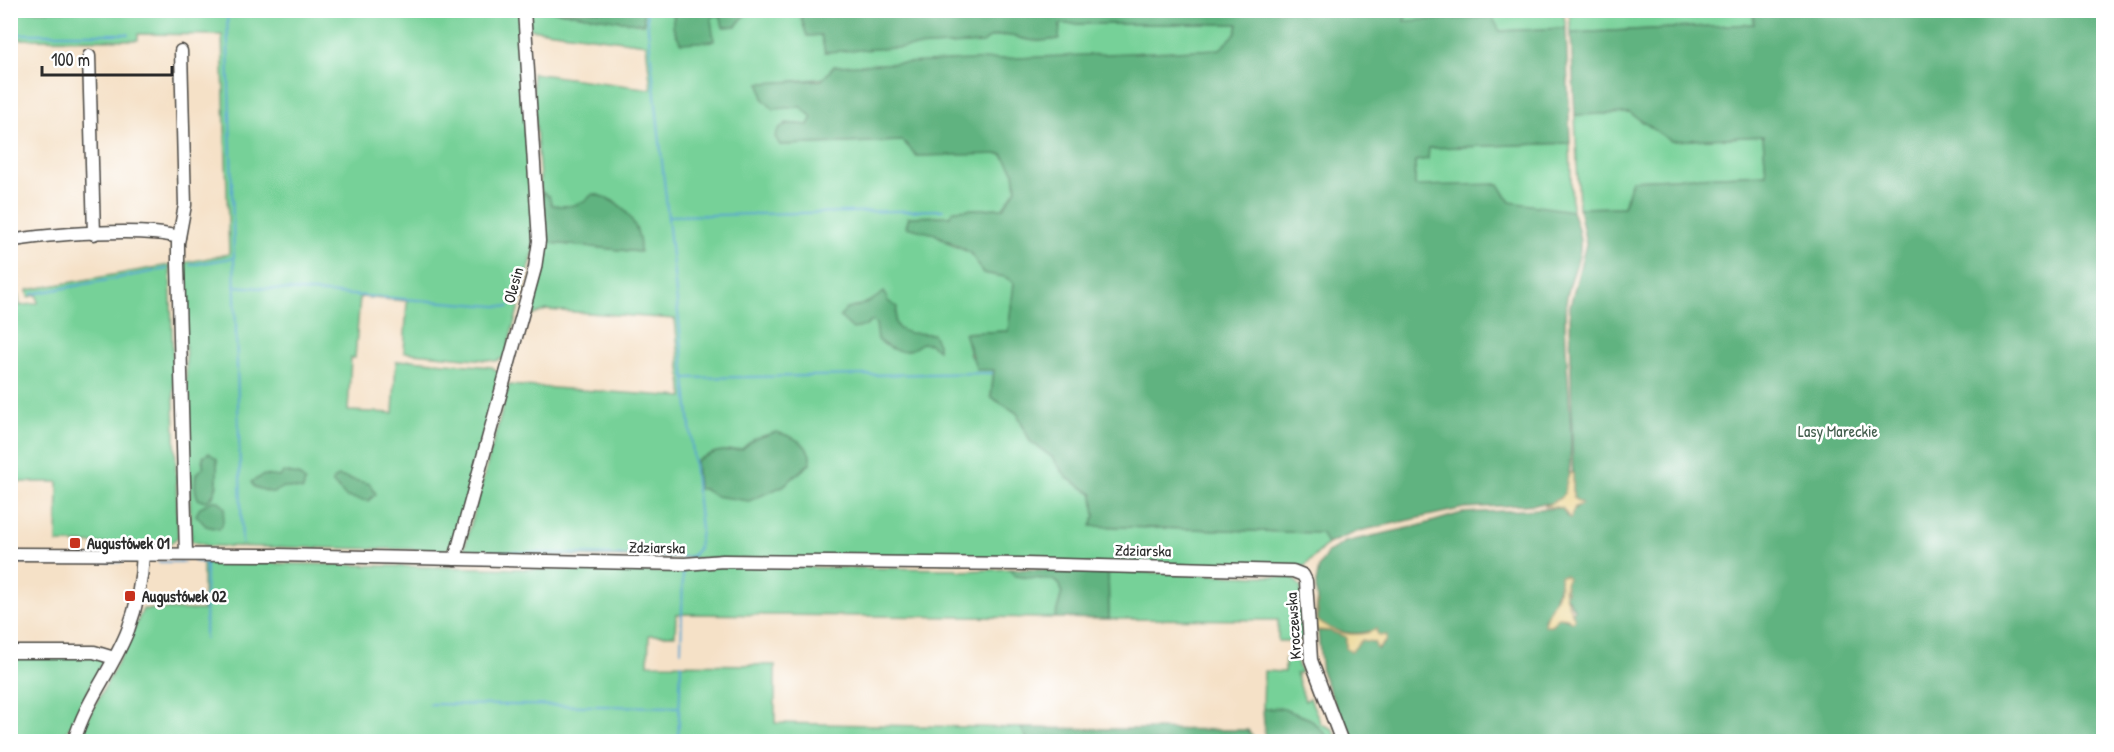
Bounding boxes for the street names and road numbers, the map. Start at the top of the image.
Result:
street label: Olesin [498,265,528,305]
street label: Zdziarska [629,536,685,558]
street label: Zdziarska [1115,539,1171,561]
street label: Kroczewska [1280,592,1306,660]

